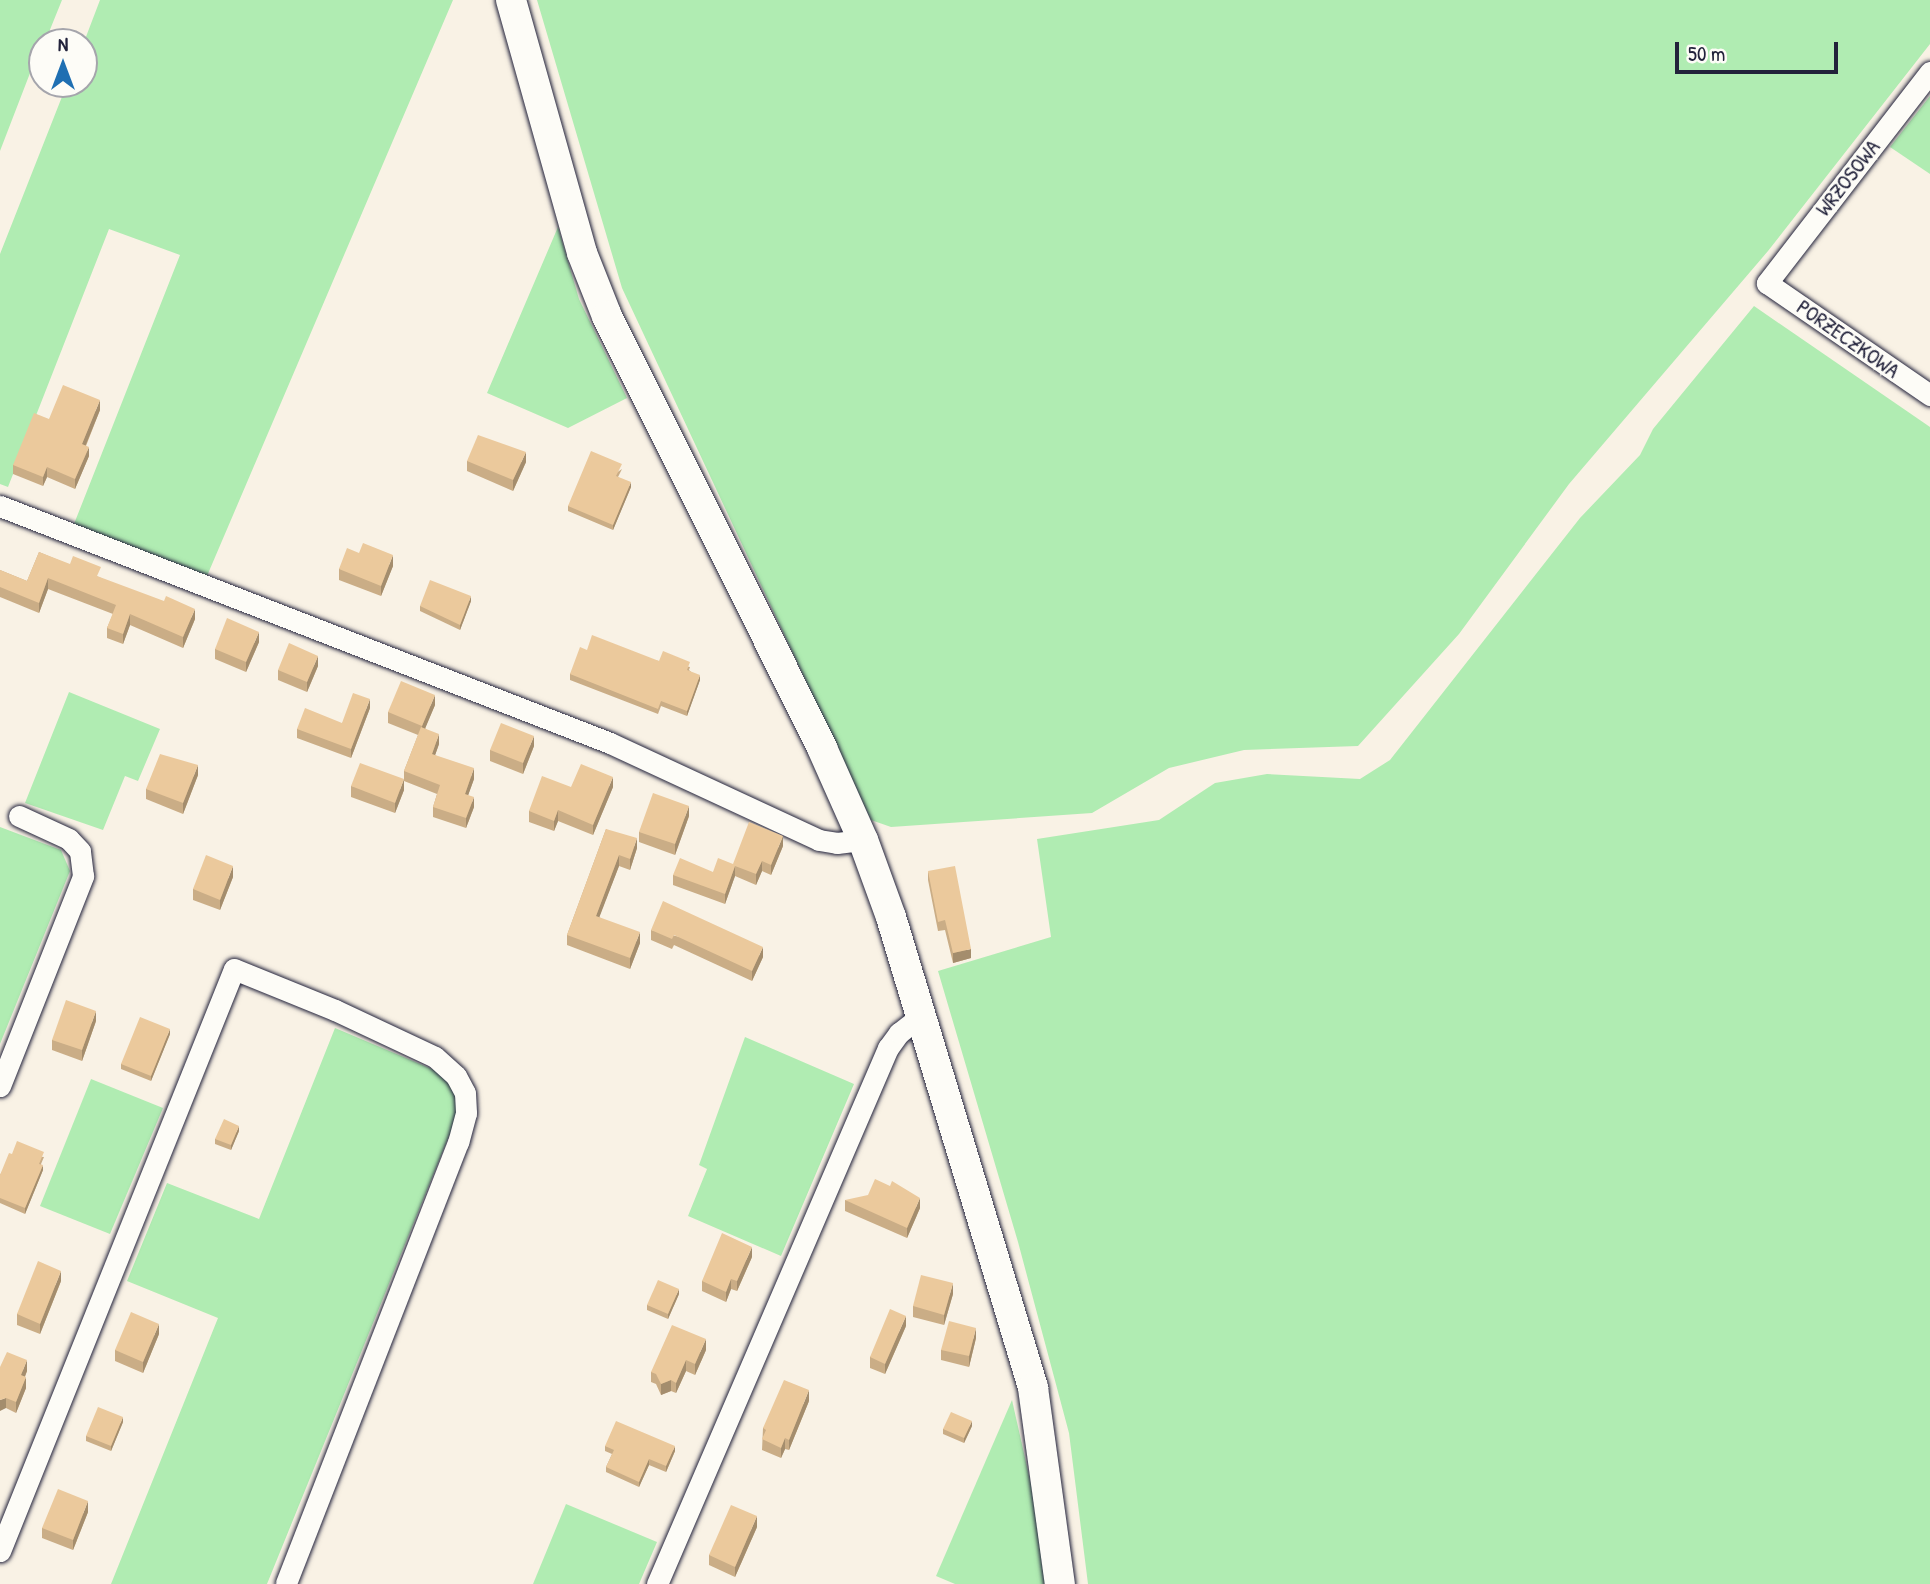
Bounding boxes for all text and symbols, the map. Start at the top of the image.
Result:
north arrow [28,28,98,98]
scale bar [1678,28,1841,72]
text: N [58,31,68,57]
text: 50 m [1688,39,1725,68]
street label: WRZOSOWA [1811,135,1885,221]
street label: PORZECZKOWA [1792,294,1904,384]

